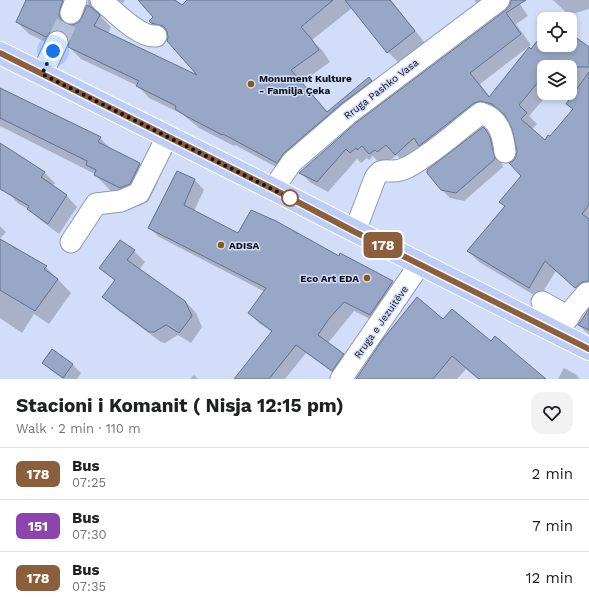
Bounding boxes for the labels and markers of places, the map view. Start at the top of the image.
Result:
place label: Monument Kulture - Familja Çeka [259,73,352,96]
marker: Monument Kulture - Familja Çeka [246,79,256,89]
unlabelled marker [281,189,299,207]
marker: ADISA [216,240,226,250]
place label: ADISA [229,240,260,251]
place label: Eco Art EDA [300,273,359,284]
marker: Eco Art EDA [362,273,372,283]

